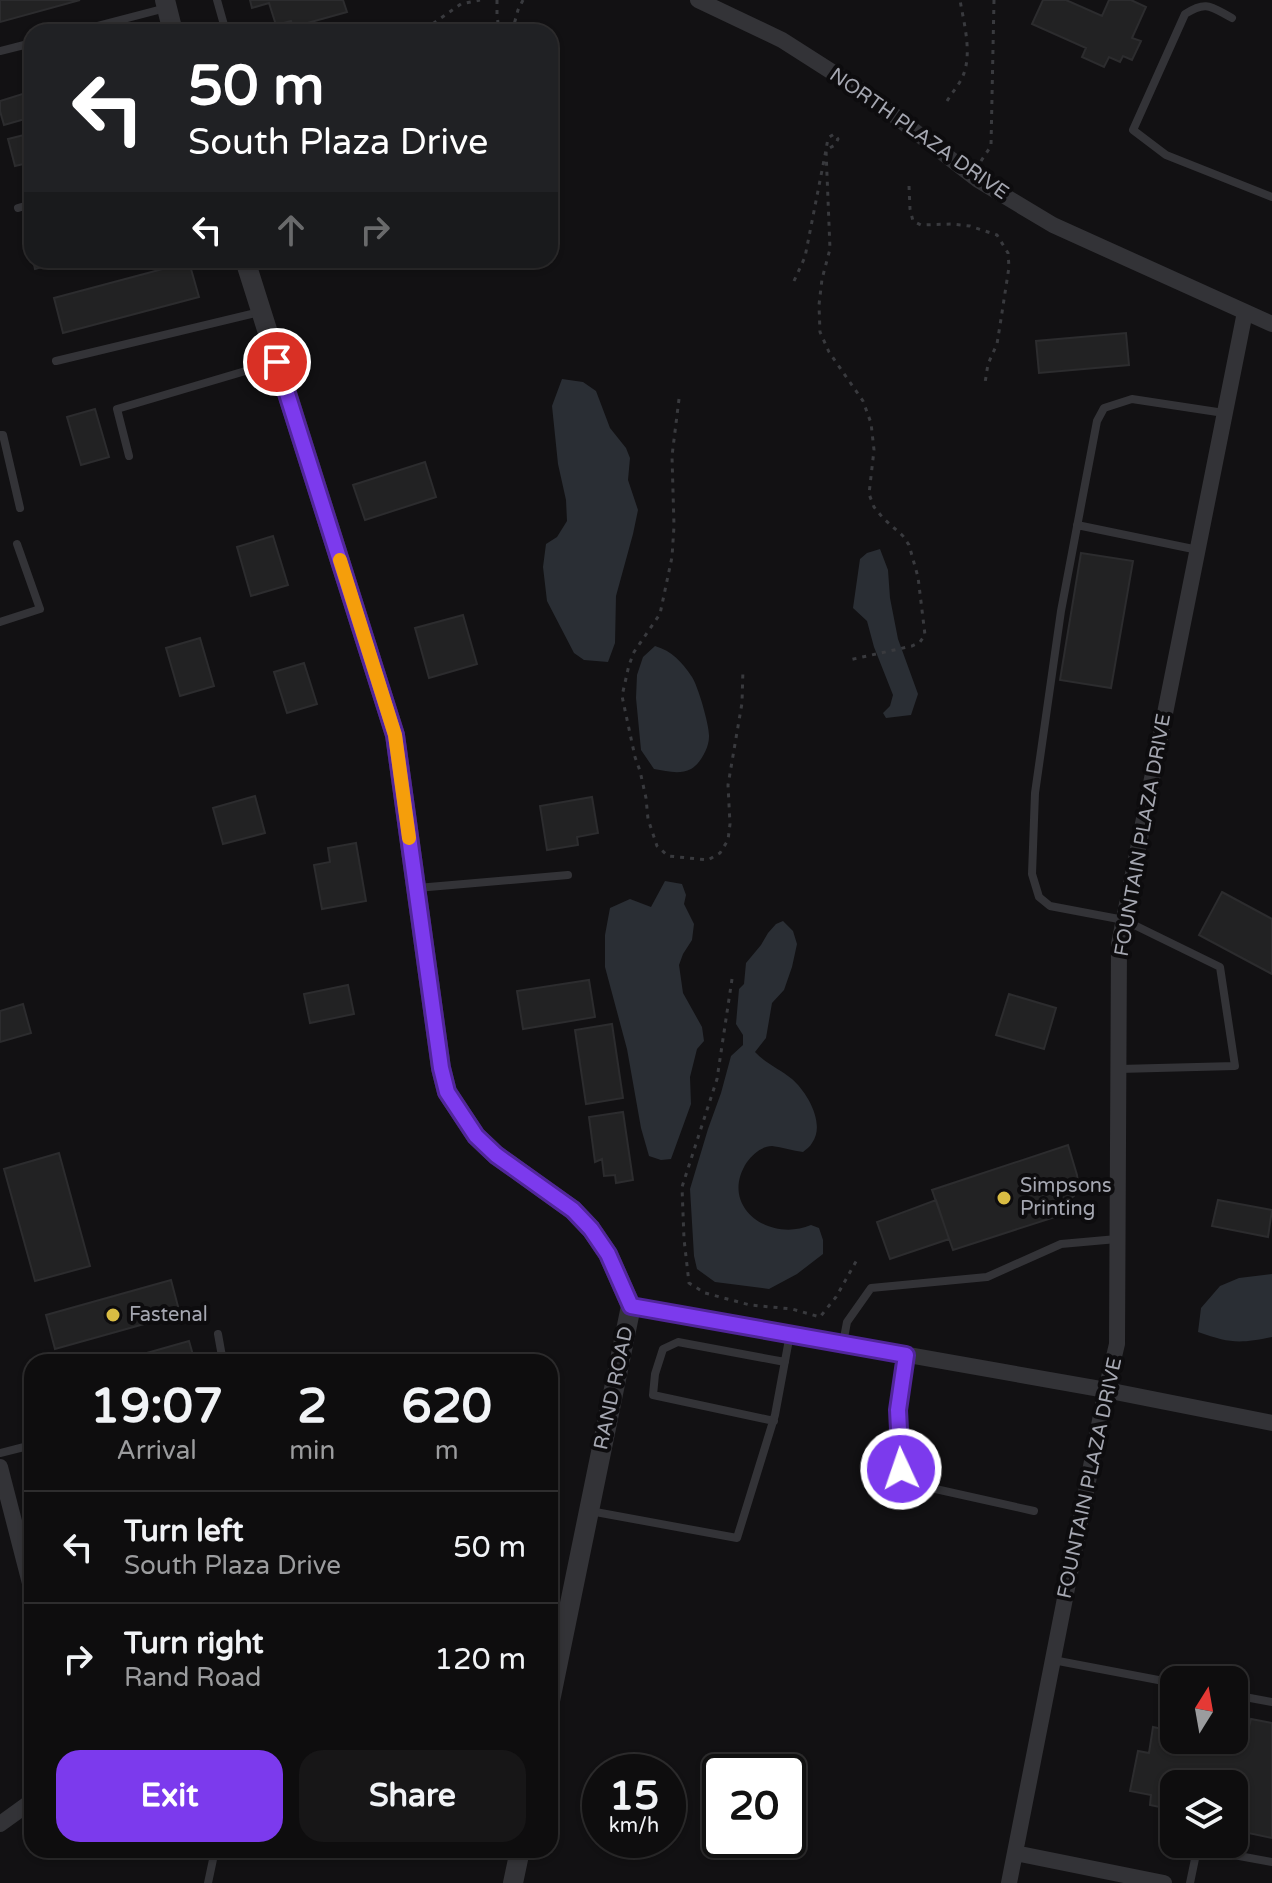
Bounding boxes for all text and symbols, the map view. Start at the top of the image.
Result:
text: 50 m [188,53,324,120]
icon: left [56,56,160,160]
street label: NORTH PLAZA DRIVE [825,63,1013,205]
text: South Plaza Drive [188,121,488,164]
icon: left [185,208,229,252]
icon: ahead [269,208,313,252]
icon: right [353,208,397,252]
pin [243,328,311,396]
icon: arrive [255,340,299,384]
street label: FOUNTAIN PLAZA DRIVE [1110,712,1176,958]
place label: Simpsons Printing [1020,1174,1112,1221]
marker: Simpsons Printing [995,1189,1013,1207]
place label: Fastenal [129,1303,208,1327]
marker: Fastenal [104,1306,122,1324]
street label: RAND ROAD [589,1324,639,1452]
street label: FOUNTAIN PLAZA DRIVE [1053,1355,1127,1601]
text: 19:07 [90,1378,223,1436]
text: 2 [297,1378,327,1436]
text: 620 [401,1378,492,1436]
position arrow [859,1427,943,1511]
text: Arrival [116,1435,197,1466]
text: min [289,1435,335,1466]
text: m [435,1435,459,1466]
text: Turn left [124,1513,243,1550]
icon: left [56,1525,100,1569]
text: 50 m [453,1529,526,1566]
text: South Plaza Drive [124,1550,341,1581]
text: Turn right [124,1625,264,1662]
icon: right [56,1637,100,1681]
text: 120 m [434,1641,526,1678]
text: Rand Road [124,1662,261,1693]
north arrow [1160,1666,1248,1754]
map controls [1160,1666,1248,1858]
button: Exit [56,1750,283,1842]
button: Share [299,1750,526,1842]
speed limit sign: 20 [702,1754,806,1858]
button: layers [1160,1770,1248,1858]
text: 15 [609,1772,659,1820]
text: km/h [609,1814,659,1838]

